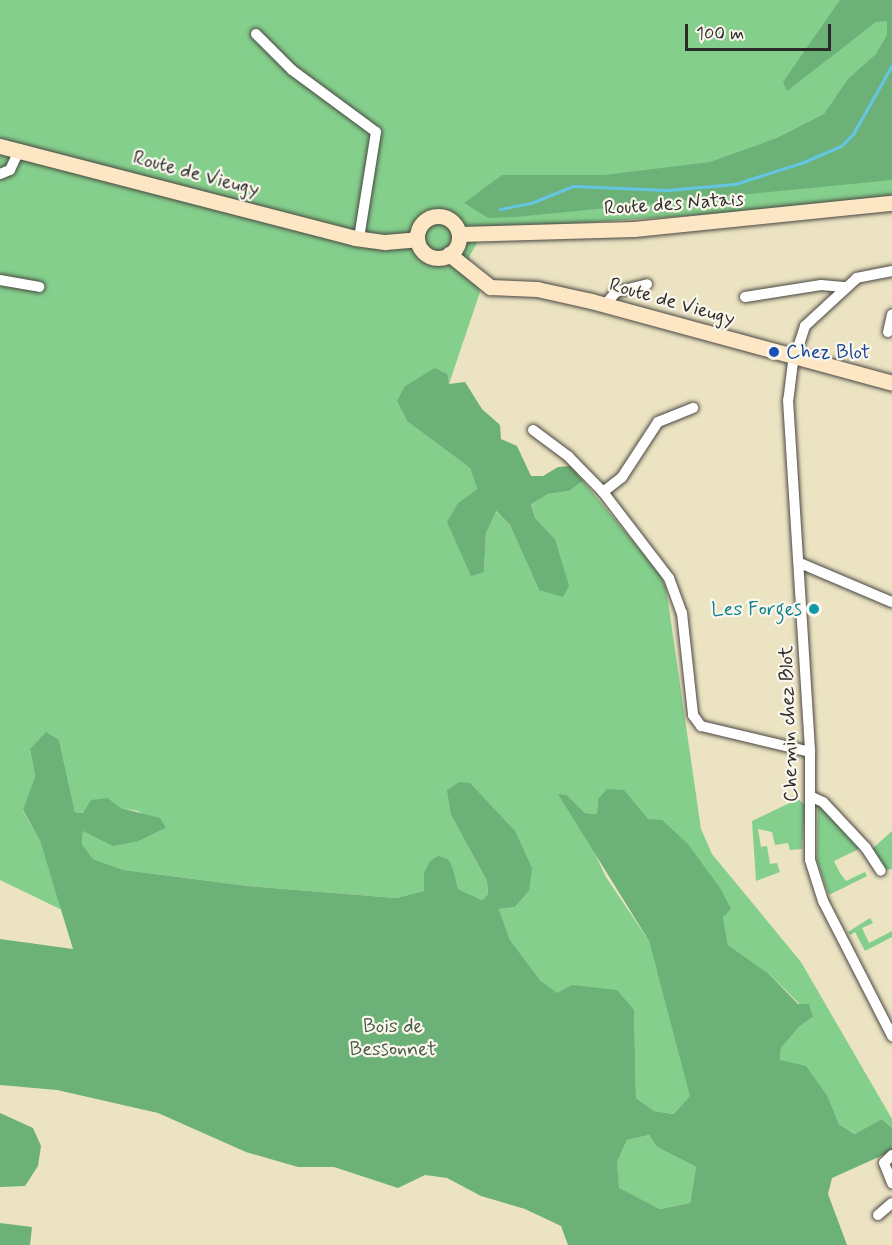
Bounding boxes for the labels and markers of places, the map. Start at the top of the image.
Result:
place label: Chez Blot [786,340,870,364]
marker: Chez Blot [767,345,781,359]
place label: Les Forges [710,597,802,621]
marker: Les Forges [807,602,821,616]

